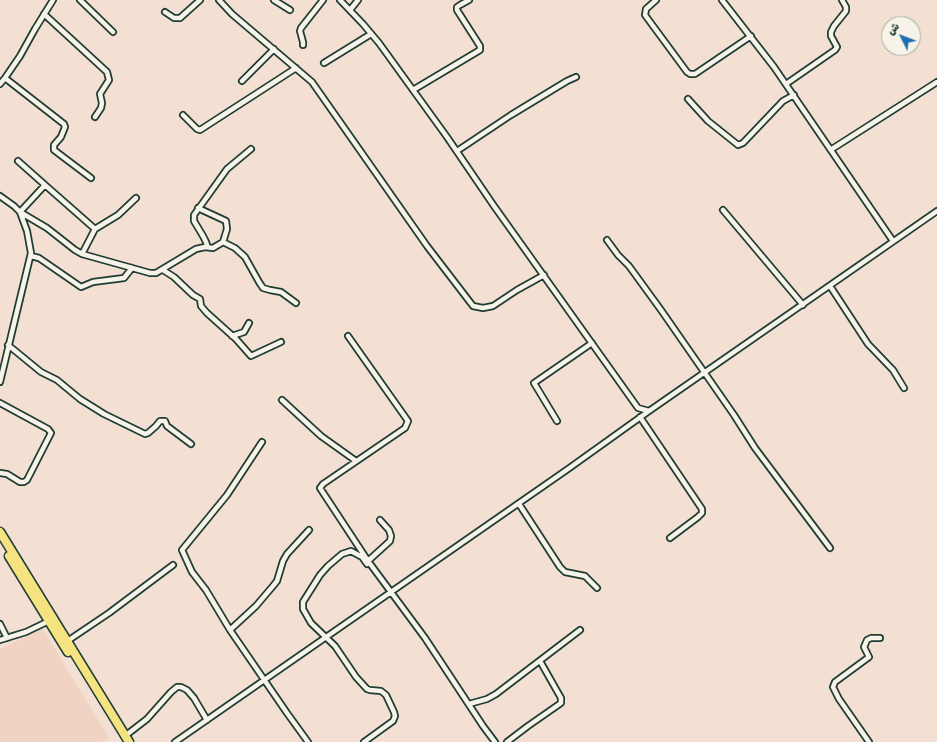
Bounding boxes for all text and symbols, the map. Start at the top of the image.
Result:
north arrow [881,16,921,56]
text: ش [884,19,902,38]

